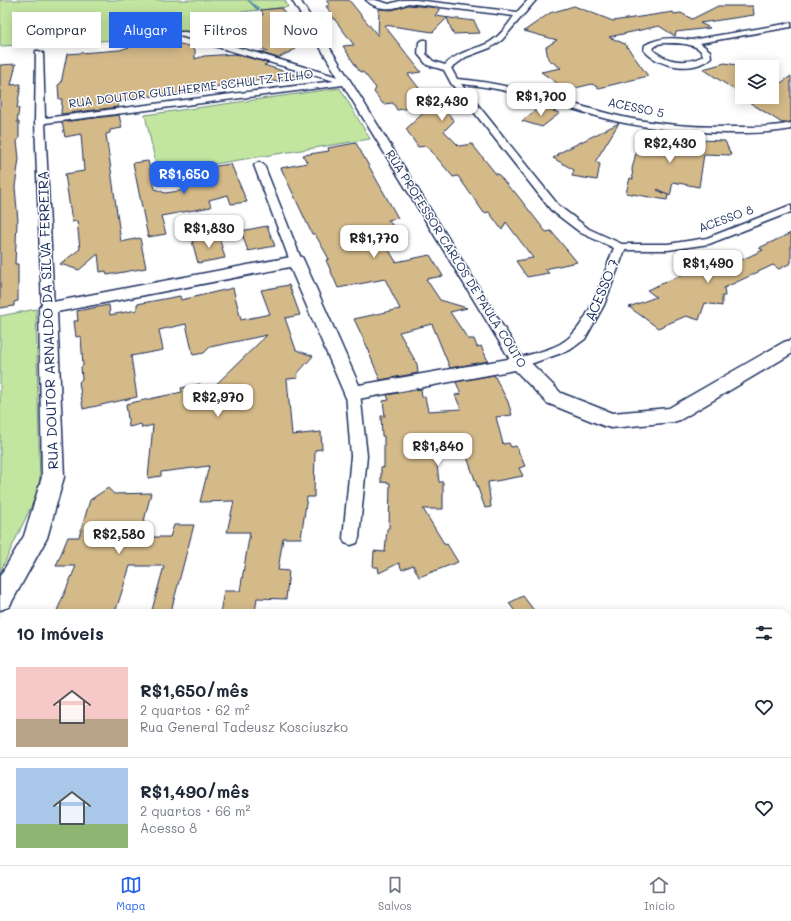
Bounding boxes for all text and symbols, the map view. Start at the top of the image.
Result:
chip: Comprar [12,12,101,48]
chip: Alugar [109,12,182,48]
chip: Filtros [190,12,262,48]
chip: Novo [270,12,332,48]
map controls [735,60,779,104]
button: layers [735,60,779,104]
street label: RUA DOUTOR GUILHERME SCHULTZ FILHO [68,65,314,111]
pin: R$1,700 [504,83,578,117]
text: R$1,700 [516,87,566,104]
pin: R$2,430 [405,88,479,122]
text: R$2,430 [416,92,468,109]
street label: ACESSO 5 [607,93,666,121]
pin: R$2,430 [633,130,707,164]
text: R$2,430 [644,134,696,151]
street label: RUA PROFESSOR CARLOS DE PAULA COUTO [383,147,531,370]
pin: R$1,650 [147,161,221,195]
text: R$1,650 [159,165,209,182]
street label: RUA DOUTOR ARNALDO DA SILVA FERREIRA [33,170,62,470]
street label: ACESSO 8 [696,201,755,235]
pin: R$1,830 [172,215,246,249]
text: R$1,830 [184,219,235,236]
pin: R$1,770 [337,225,411,259]
text: R$1,770 [349,229,399,246]
pin: R$1,490 [671,250,745,284]
text: R$1,490 [682,254,734,271]
street label: ACESSO 7 [580,256,623,324]
pin: R$2,970 [181,384,255,418]
text: R$2,970 [192,388,244,405]
pin: R$1,840 [401,433,475,467]
text: R$1,840 [412,437,464,454]
pin: R$2,580 [82,521,156,555]
text: R$2,580 [93,525,145,542]
text: 10 imóveis [16,622,104,644]
icon: filters [753,622,775,644]
text: R$1,650/mês [140,679,249,701]
icon: home [48,683,96,731]
icon: heart [753,696,775,718]
text: 2 quartos · 62 m² [140,701,250,718]
text: Rua General Tadeusz Kosciuszko [140,718,348,735]
text: R$1,490/mês [140,780,249,802]
icon: home [48,784,96,832]
icon: heart [753,797,775,819]
text: 2 quartos · 66 m² [140,802,250,819]
text: Acesso 8 [140,819,197,836]
tab: Mapa [116,874,146,913]
tab: Salvos [378,874,412,913]
tab: Início [644,874,675,913]

